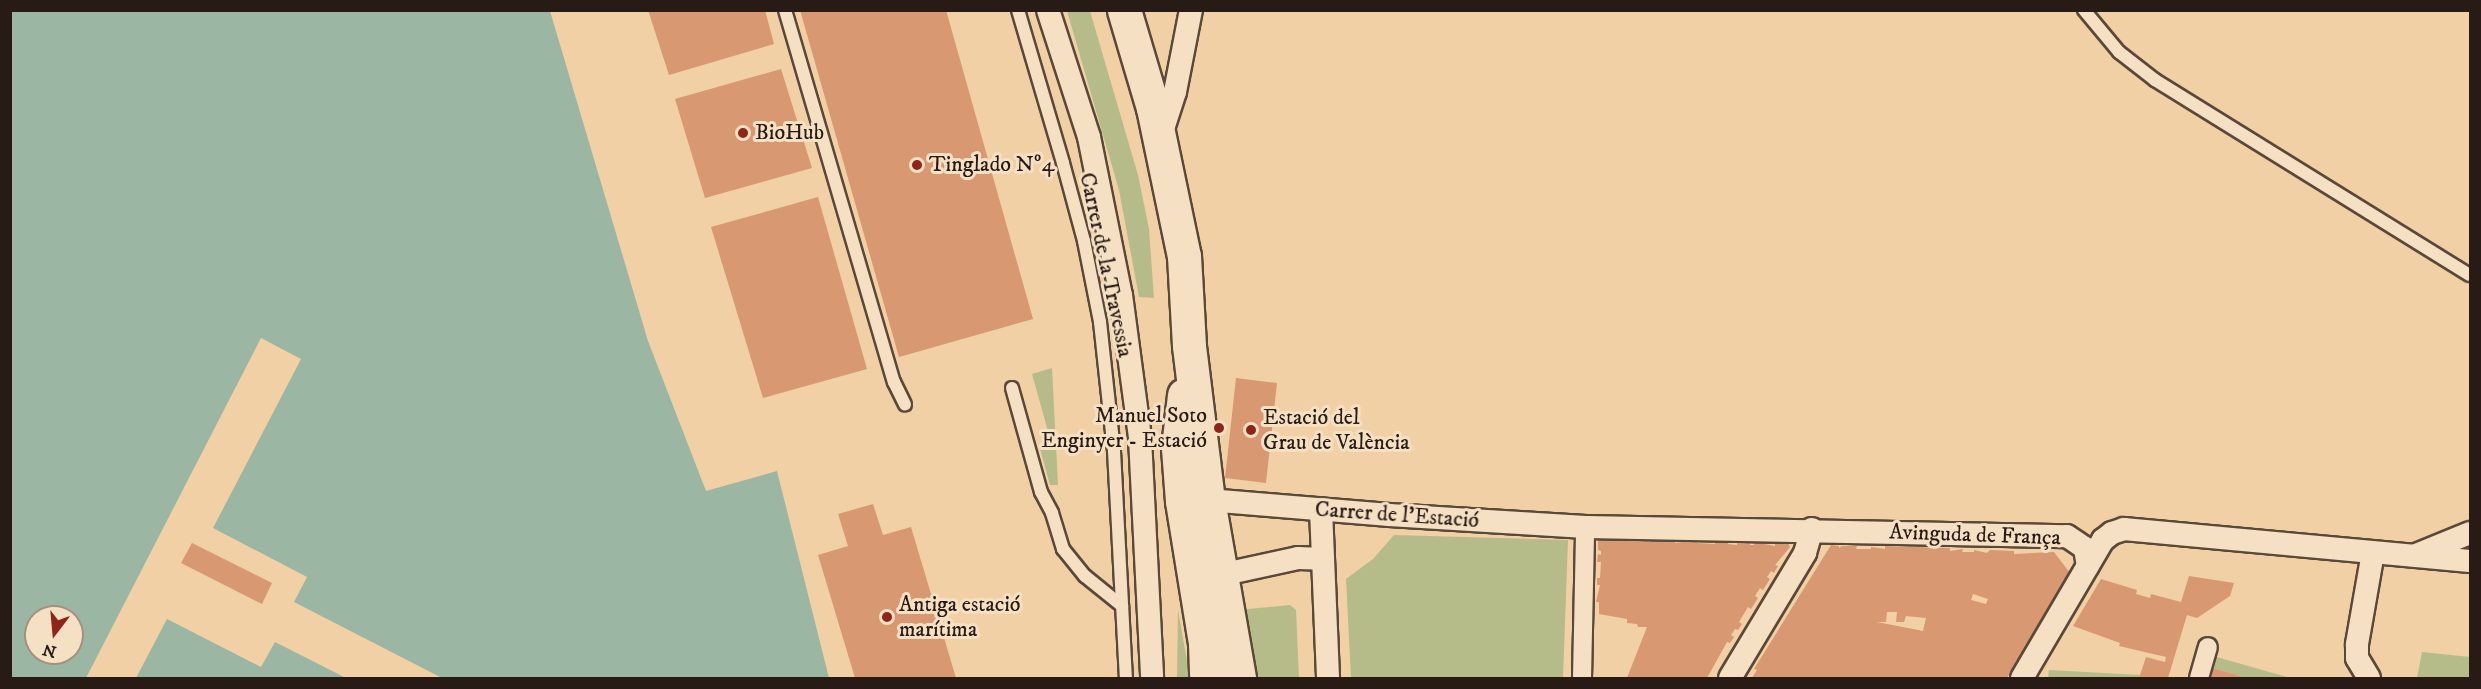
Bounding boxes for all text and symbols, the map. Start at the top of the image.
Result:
place label: BioHub [755,120,824,146]
marker: BioHub [736,126,750,140]
place label: Tinglado Nº4 [929,152,1054,178]
marker: Tinglado Nº4 [910,158,924,172]
street label: Carrer de la Travessia [1074,170,1138,360]
place label: Manuel Soto Enginyer - Estació [1041,402,1207,454]
place label: Estació del Grau de València [1263,404,1410,456]
marker: Manuel Soto Enginyer - Estació [1212,421,1226,435]
marker: Estació del Grau de València [1244,423,1258,437]
street label: Carrer de l'Estació [1314,496,1480,534]
street label: Avinguda de França [1889,519,2061,551]
place label: Antiga estació marítima [899,591,1021,642]
north arrow [24,605,84,665]
marker: Antiga estació marítima [880,610,894,624]
text: N [41,639,59,662]

